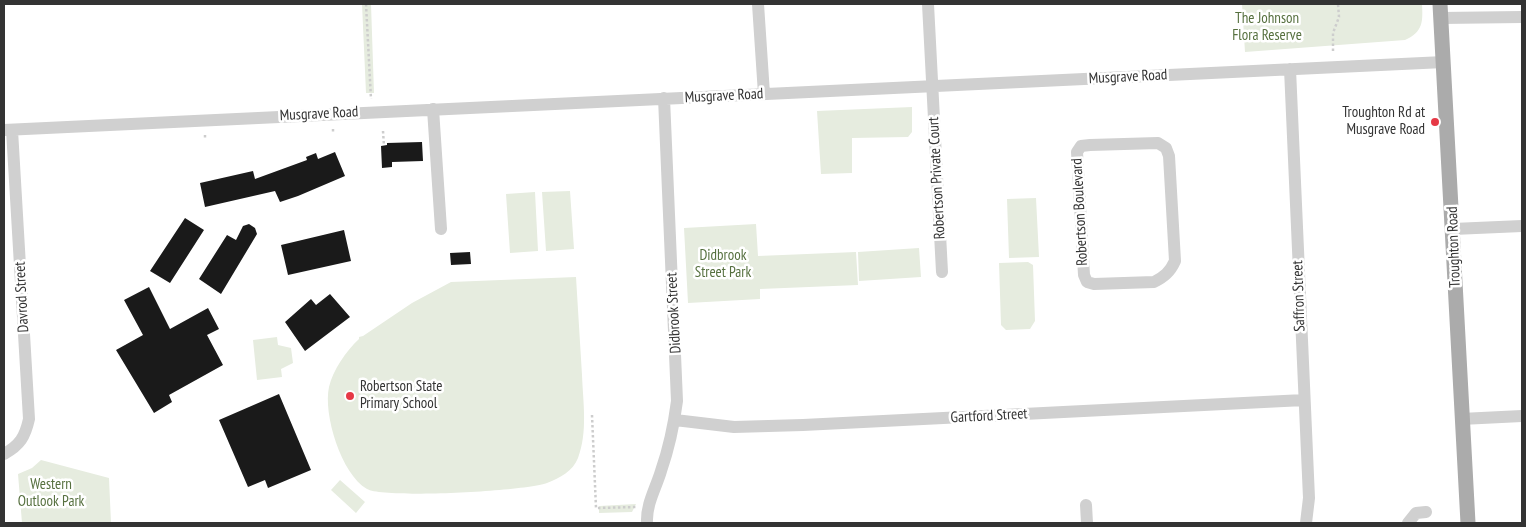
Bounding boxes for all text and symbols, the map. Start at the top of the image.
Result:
park label: The Johnson Flora Reserve [1232,10,1302,45]
street label: Musgrave Road [1088,66,1168,88]
street label: Musgrave Road [684,85,764,107]
street label: Musgrave Road [279,103,359,125]
place label: Troughton Rd at Musgrave Road [1342,104,1425,139]
street label: Robertson Private Court [925,116,949,240]
marker: Troughton Rd at Musgrave Road [1429,116,1441,128]
street label: Robertson Boulevard [1068,158,1092,266]
street label: Troughton Road [1444,206,1464,288]
park label: Didbrook Street Park [695,247,751,282]
street label: Saffron Street [1289,260,1309,332]
street label: Davrod Street [11,261,33,333]
street label: Didbrook Street [663,272,685,354]
place label: Robertson State Primary School [360,378,442,413]
marker: Robertson State Primary School [344,390,356,402]
street label: Gartford Street [950,405,1028,427]
park label: Western Outlook Park [18,476,84,511]

